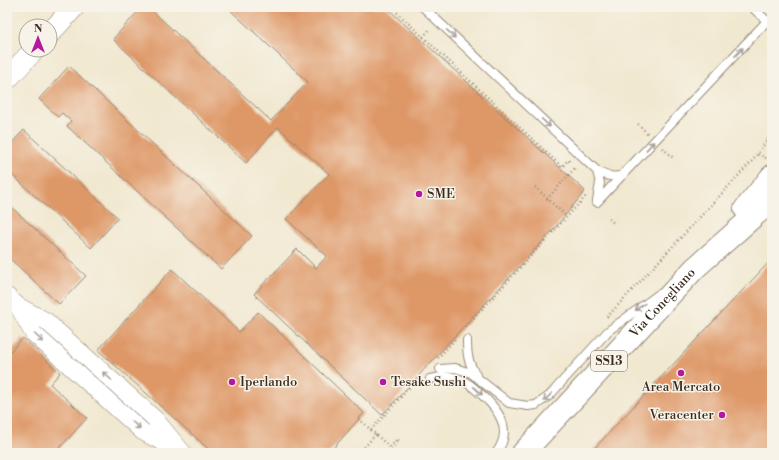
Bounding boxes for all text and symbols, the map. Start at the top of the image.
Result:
north arrow [18,18,58,58]
text: N [34,22,43,36]
one-way arrow [446,29,456,38]
one-way arrow [734,46,743,57]
one-way arrow [541,118,551,127]
one-way arrow [645,141,654,151]
place label: SME [427,186,455,202]
marker: SME [414,189,424,199]
street label: Via Conegliano [626,265,699,342]
one-way arrow [635,303,646,311]
one-way arrow [34,334,44,343]
road number: SS13 [591,351,627,371]
marker: Area Mercato [676,368,686,378]
one-way arrow [102,371,112,380]
place label: Iperlando [240,374,297,390]
place label: Tesake Sushi [391,374,466,390]
marker: Iperlando [227,377,237,387]
marker: Tesake Sushi [378,377,388,387]
place label: Area Mercato [641,379,720,395]
one-way arrow [473,386,483,396]
one-way arrow [543,392,553,402]
place label: Veracenter [649,407,714,423]
marker: Veracenter [717,410,727,420]
one-way arrow [131,420,141,430]

